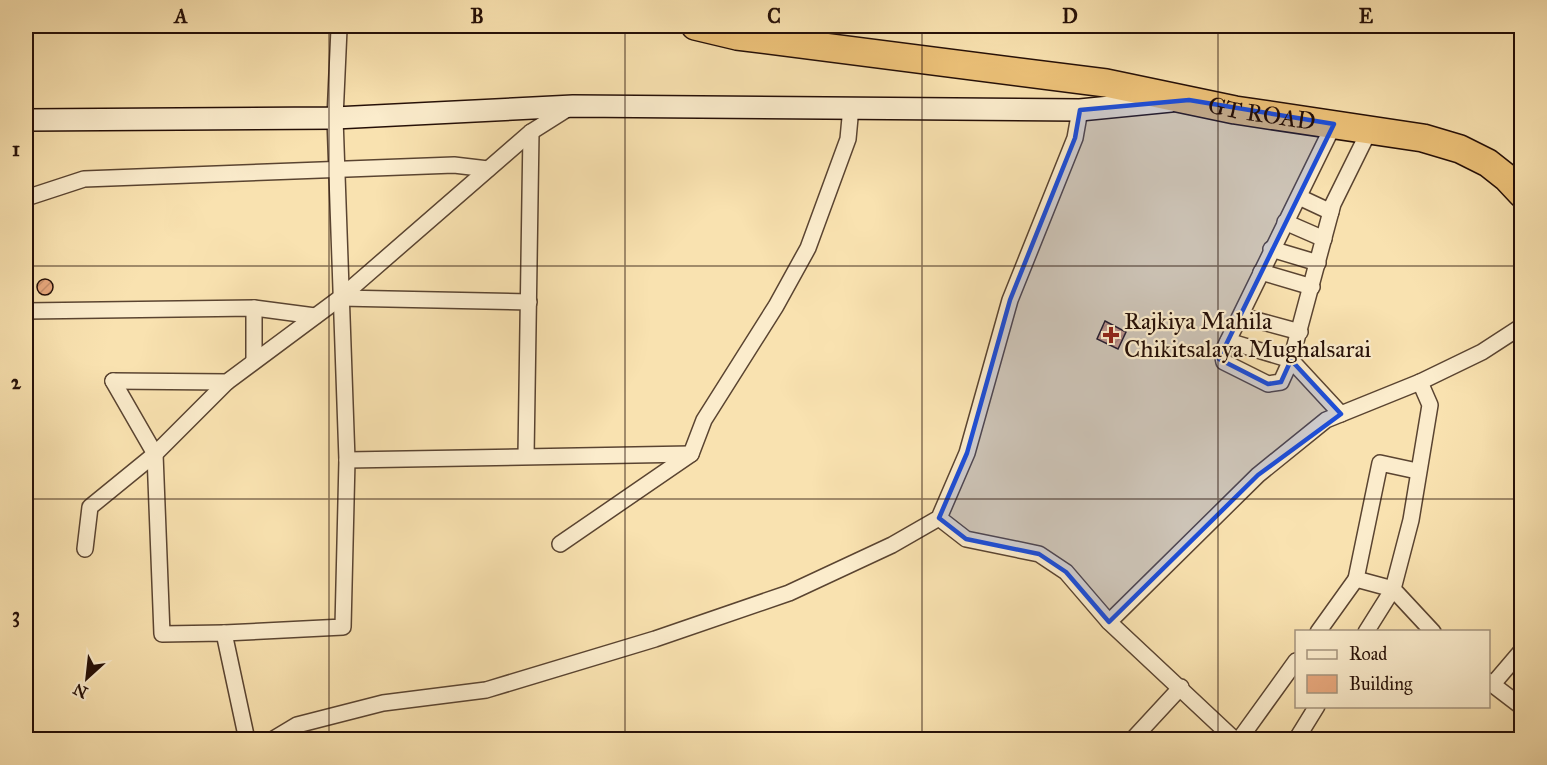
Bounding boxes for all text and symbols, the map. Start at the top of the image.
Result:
text: A [172,4,188,28]
text: B [470,4,484,28]
text: C [767,4,781,28]
text: D [1062,4,1078,28]
text: E [1359,4,1374,28]
street label: GT ROAD [1205,90,1318,137]
text: 1 [12,137,20,161]
place label: Rajkiya Mahila Chikitsalaya Mughalsarai [1124,306,1372,364]
marker: Rajkiya Mahila Chikitsalaya Mughalsarai [1102,326,1120,344]
text: 2 [11,370,22,394]
text: 3 [12,603,20,628]
legend [1295,630,1490,708]
text: Road [1349,643,1387,665]
north arrow [57,648,117,708]
text: Building [1349,673,1413,696]
text: N [70,679,91,702]

